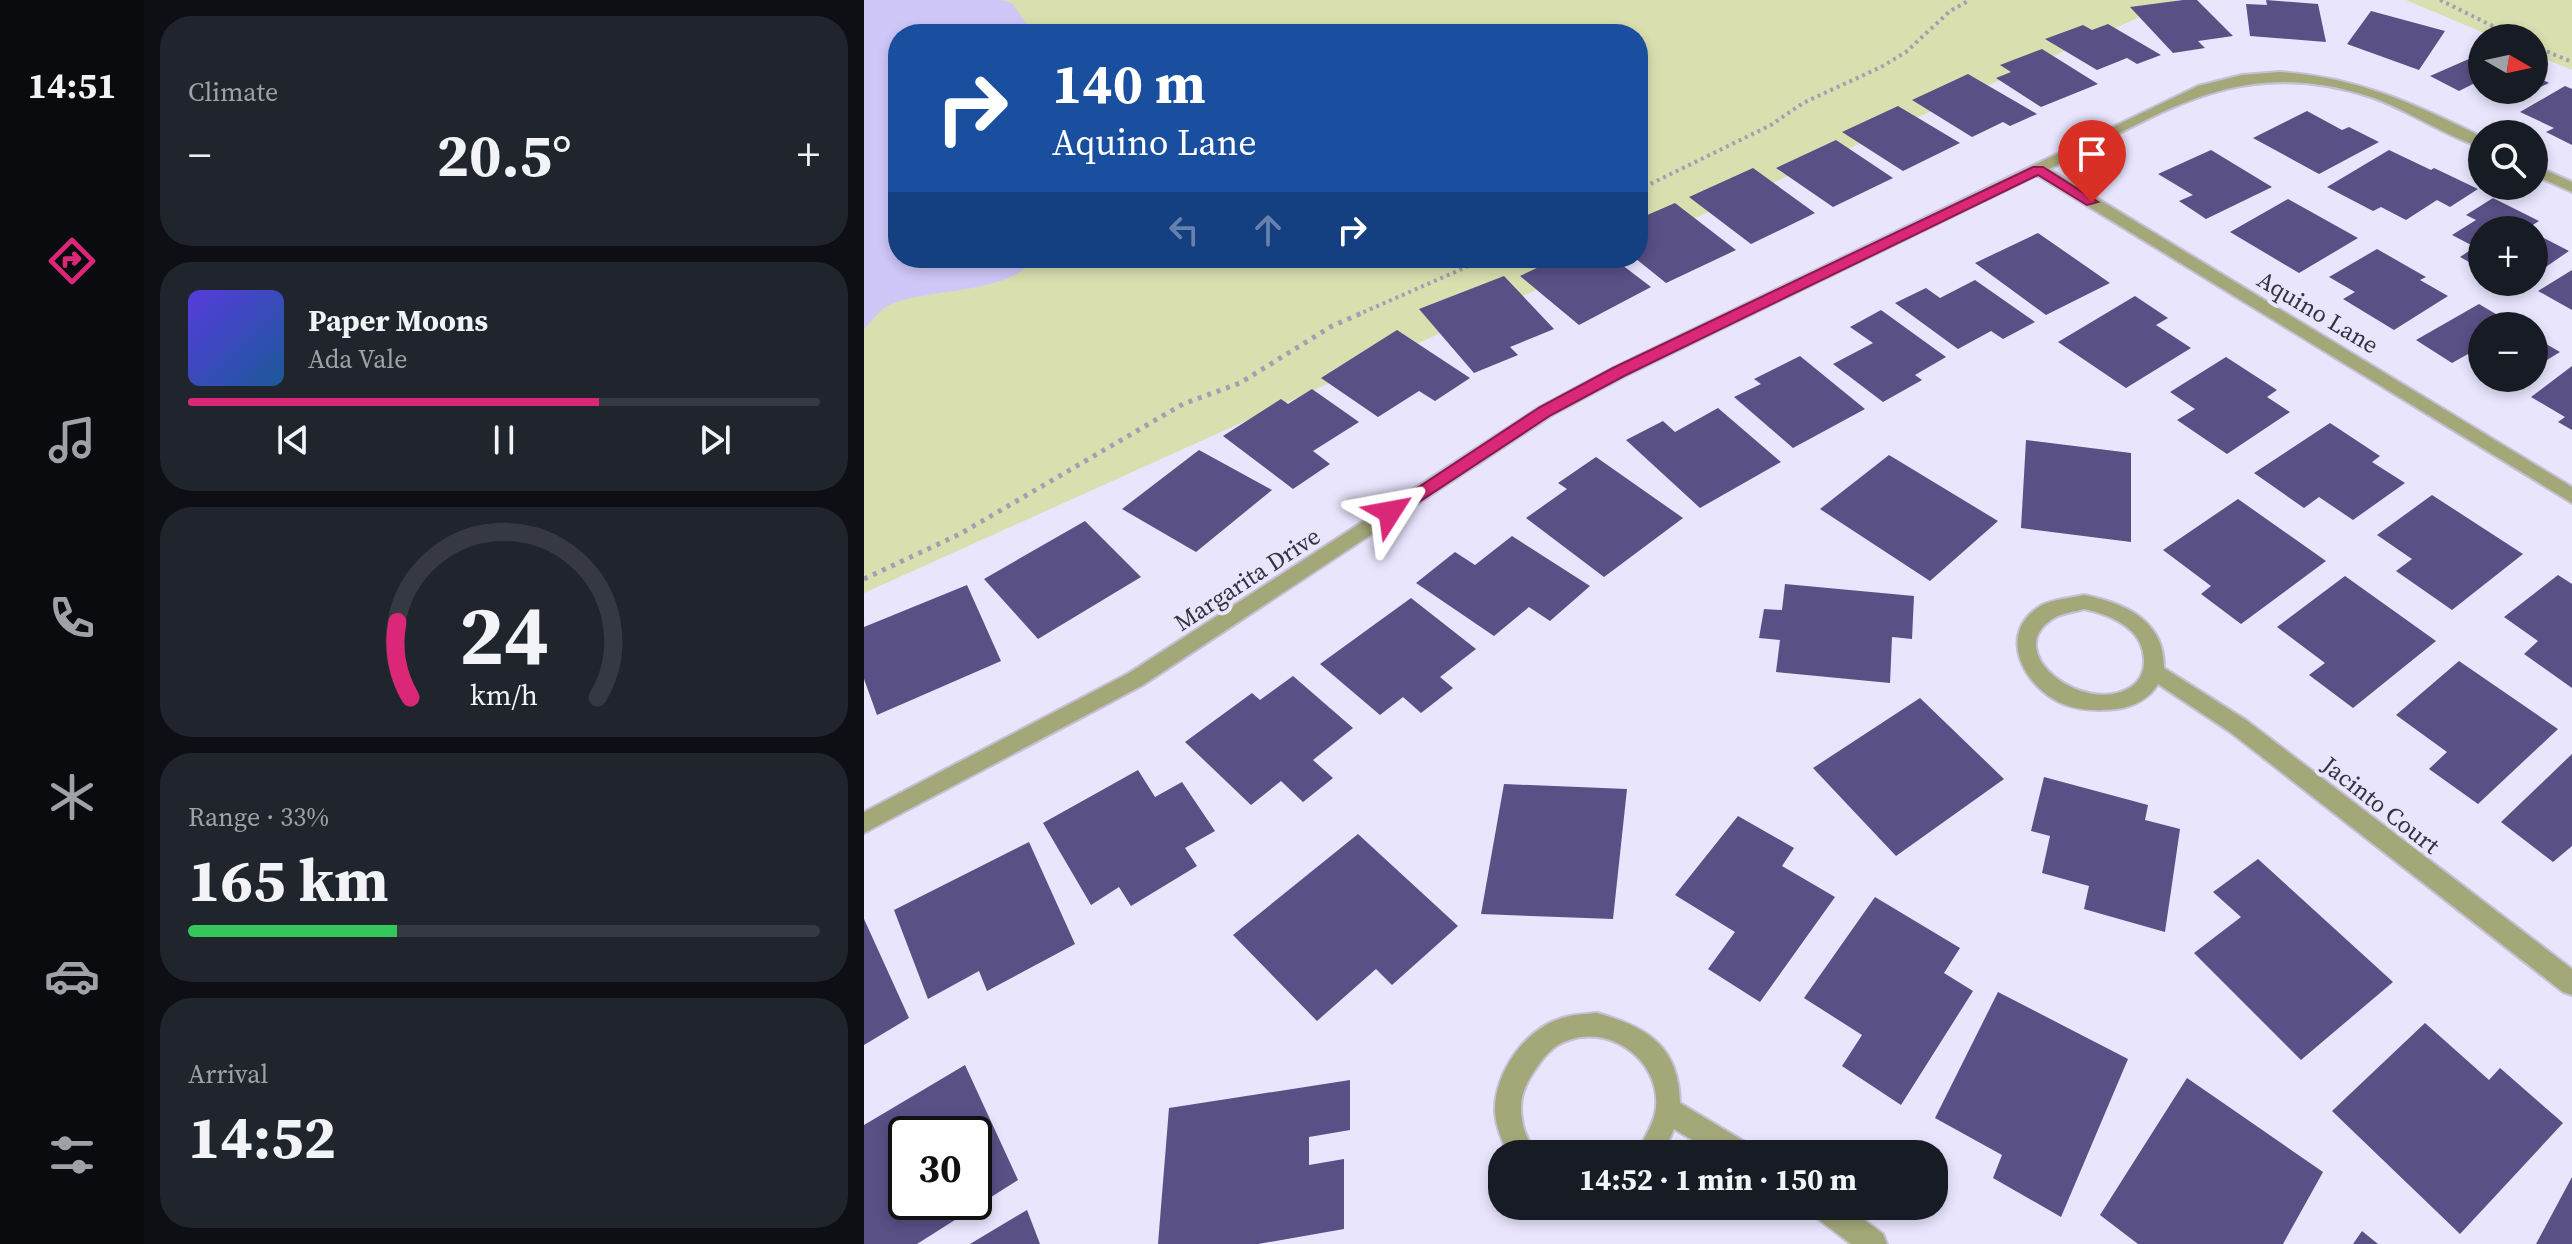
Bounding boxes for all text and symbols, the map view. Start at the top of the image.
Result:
north arrow [2468,24,2548,104]
map controls [2468,24,2548,392]
text: 140 m [1052,45,1206,122]
icon: right [920,56,1024,160]
text: 14:51 [28,61,116,110]
text: Climate [188,74,278,110]
text: 20.5° [436,114,572,196]
text: Aquino Lane [1052,118,1257,167]
pin [2058,120,2126,202]
button: search [2468,120,2548,200]
text: − [188,124,211,185]
text: + [797,124,820,185]
icon: arrive [2070,132,2114,176]
icon: left [1162,208,1206,252]
icon: ahead [1246,208,1290,252]
icon: right [1330,208,1374,252]
button: + [2468,216,2548,296]
icon: directions [44,233,100,289]
street label: Aquino Lane [2251,263,2385,361]
text: Paper Moons [308,300,488,341]
button: − [2468,312,2548,392]
text: Ada Vale [308,341,407,377]
icon: music [44,412,100,468]
icon: previous [271,418,315,462]
icon: pause [482,418,526,462]
icon: next [693,418,737,462]
position arrow [1348,470,1432,554]
street label: Margarita Drive [1168,519,1326,639]
text: 24 [459,578,549,692]
icon: phone [44,590,100,646]
text: km/h [470,675,538,715]
street label: Jacinto Court [2315,748,2447,861]
icon: climate [44,769,100,825]
text: Range · 33% [188,799,329,835]
text: 165 km [188,839,389,921]
icon: car [44,948,100,1004]
text: Arrival [188,1056,268,1092]
text: 14:52 [188,1096,336,1178]
speed limit sign: 30 [888,1116,992,1220]
icon: filters [44,1127,100,1183]
text: 14:52 · 1 min · 150 m [1579,1159,1857,1200]

